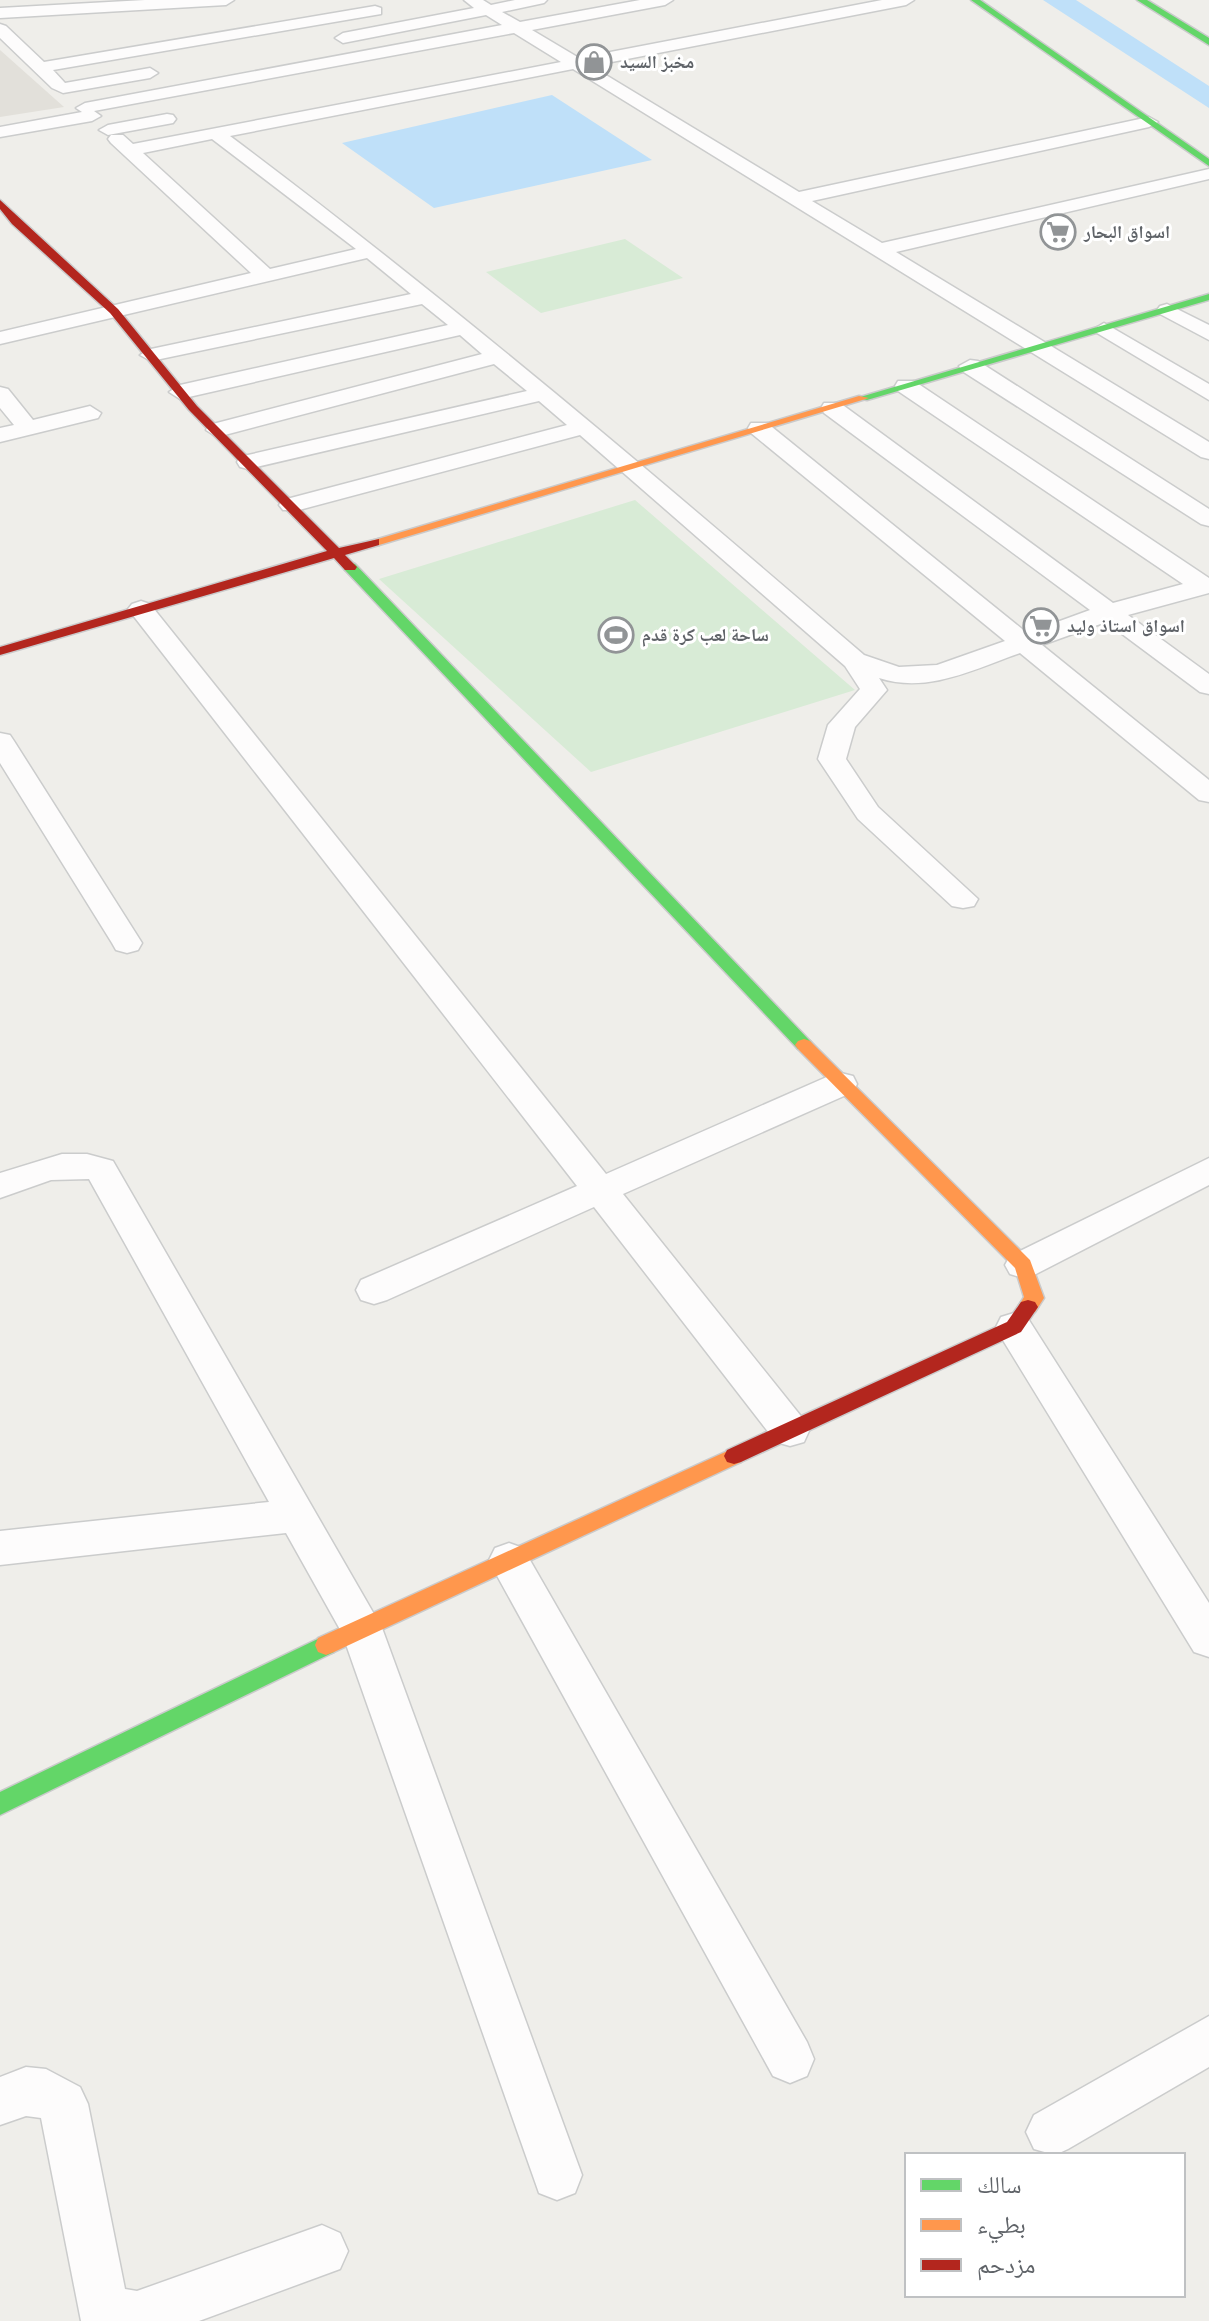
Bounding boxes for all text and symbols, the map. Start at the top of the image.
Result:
shop icon: مخبز السيد [575,43,613,81]
place label: مخبز السيد [620,51,694,73]
supermarket icon: اسواق البحار [1039,213,1077,251]
place label: اسواق البحار [1083,221,1170,243]
supermarket icon: اسواق استاذ وليد [1022,607,1060,645]
place label: اسواق استاذ وليد [1067,615,1185,637]
sports icon: ساحة لعب كرة قدم [597,616,635,654]
place label: ساحة لعب كرة قدم [642,624,769,647]
legend [905,2153,1185,2297]
text: سالك [977,2171,1022,2200]
text: بطيء [977,2211,1026,2244]
text: مزدحم [977,2251,1036,2281]

